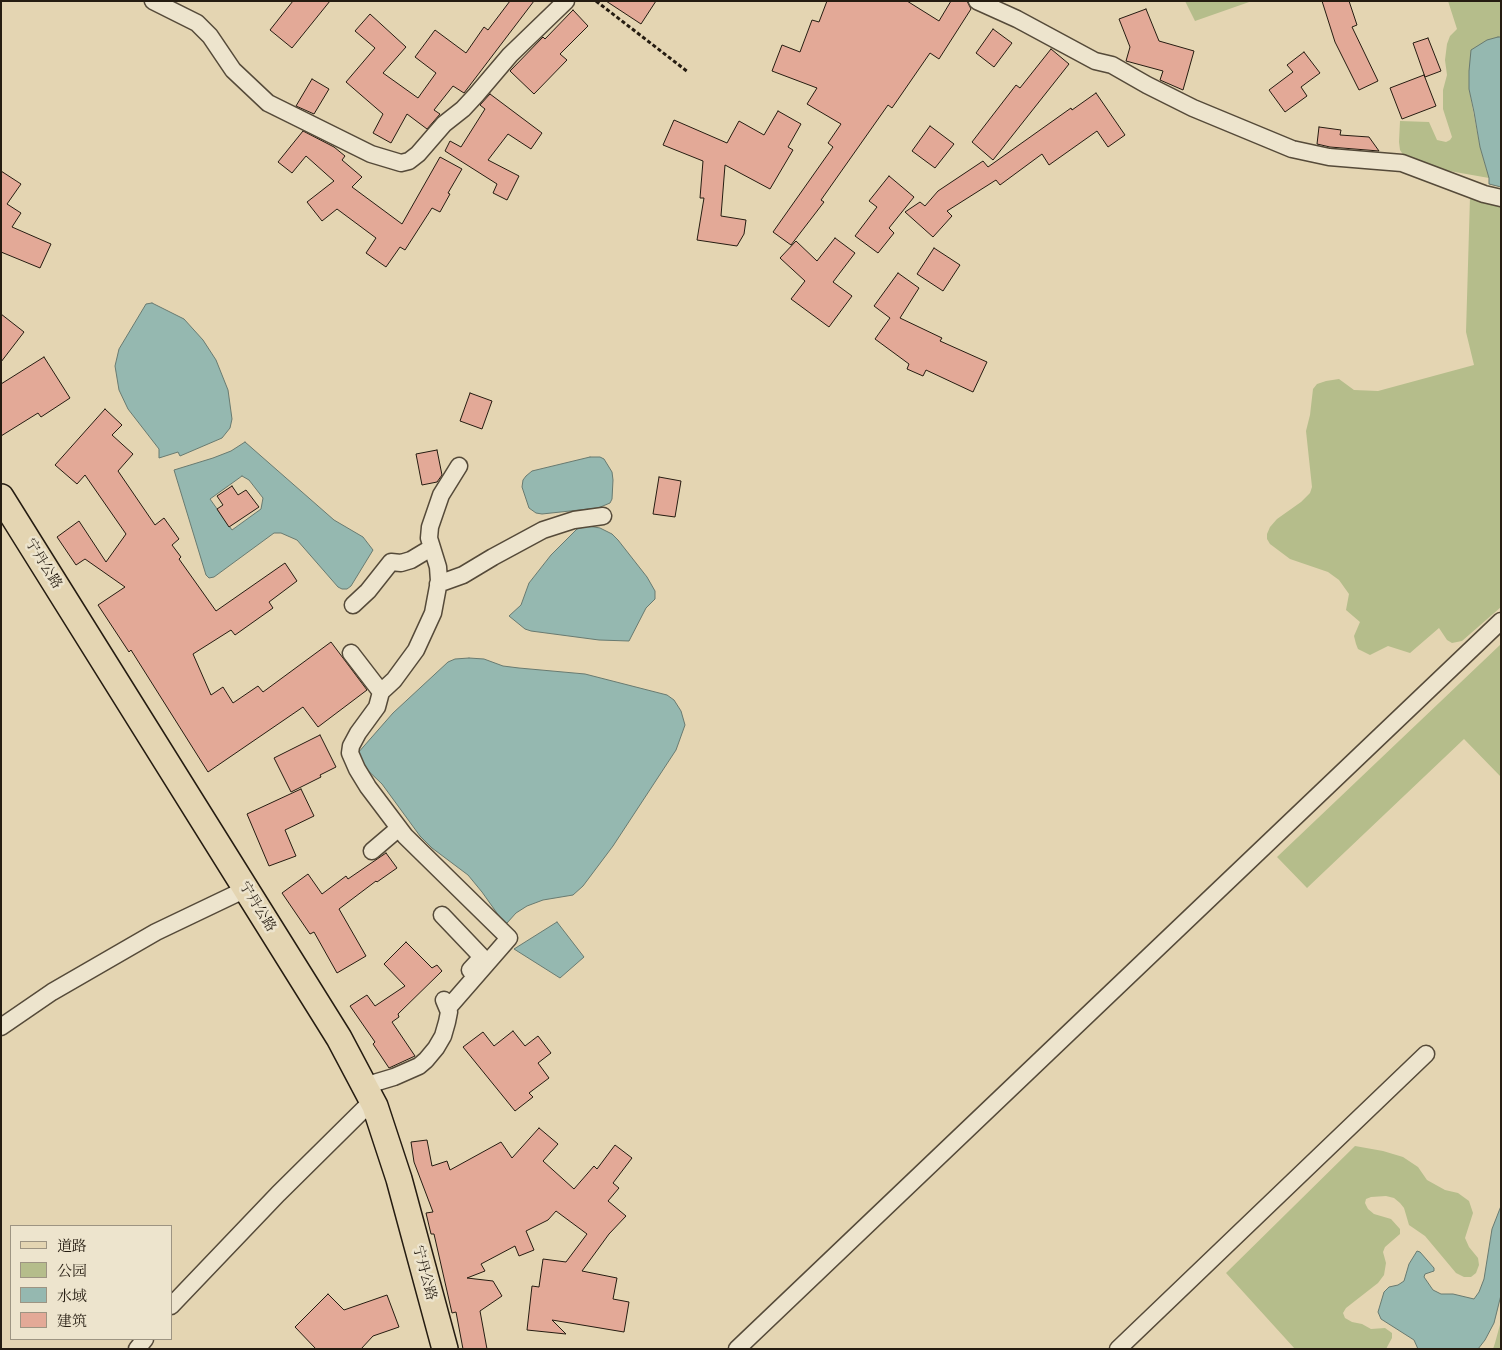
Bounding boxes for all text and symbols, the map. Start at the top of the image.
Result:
street label: 宁丹公路 [21,536,65,592]
street label: 宁丹公路 [235,879,279,935]
legend [10,1225,172,1340]
text: 道路 [57,1237,87,1255]
street label: 宁丹公路 [409,1244,439,1302]
text: 公园 [57,1262,87,1280]
text: 水域 [57,1287,87,1305]
text: 建筑 [57,1312,87,1330]

